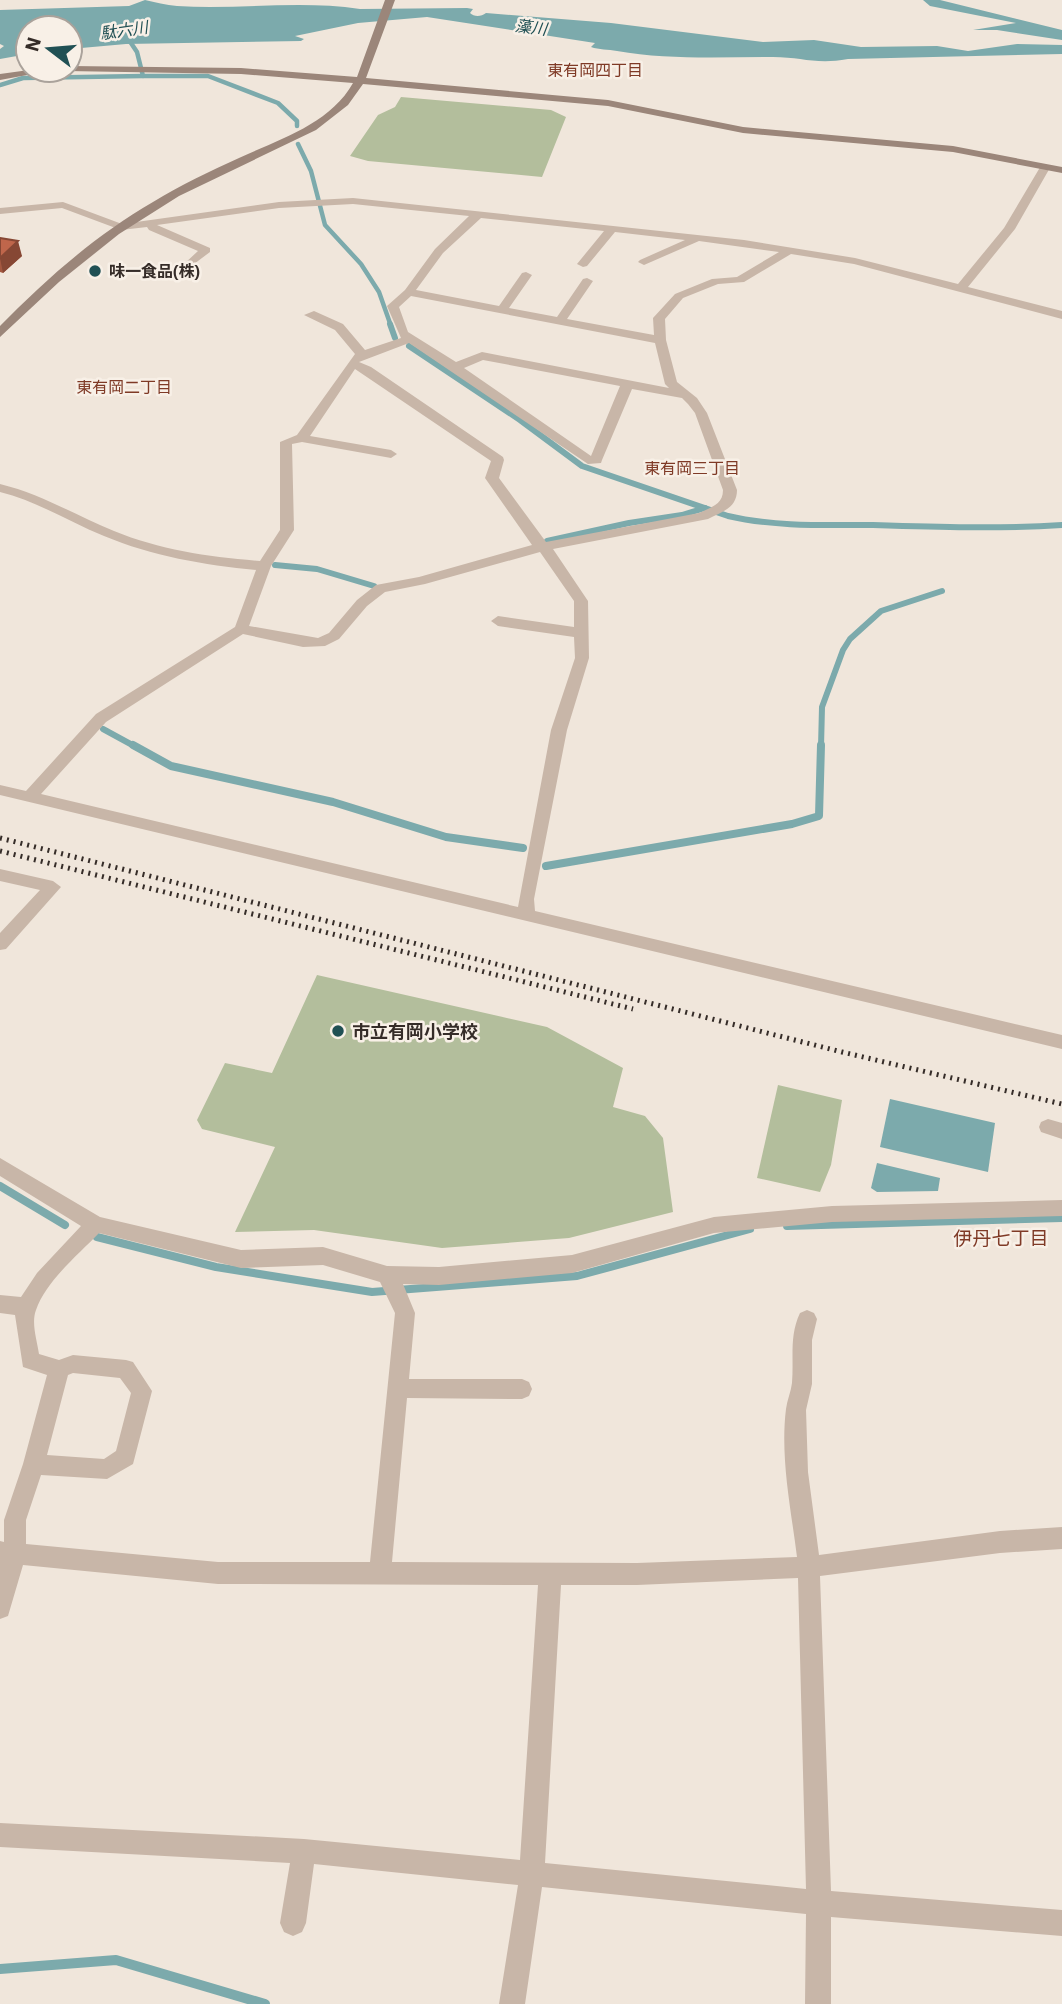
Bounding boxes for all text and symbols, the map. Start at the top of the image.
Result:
north arrow [14,14,84,84]
water label: 藻川 [514,15,550,39]
water label: 駄六川 [99,16,151,43]
text: N [19,34,46,54]
district label: 東有岡四丁目 [547,60,643,80]
place label: 味一食品(株) [109,261,200,281]
marker: 味一食品(株) [87,263,103,279]
district label: 東有岡二丁目 [76,377,172,397]
district label: 東有岡三丁目 [644,458,740,478]
place label: 市立有岡小学校 [352,1020,478,1043]
marker: 市立有岡小学校 [330,1023,346,1039]
district label: 伊丹七丁目 [953,1226,1049,1250]

